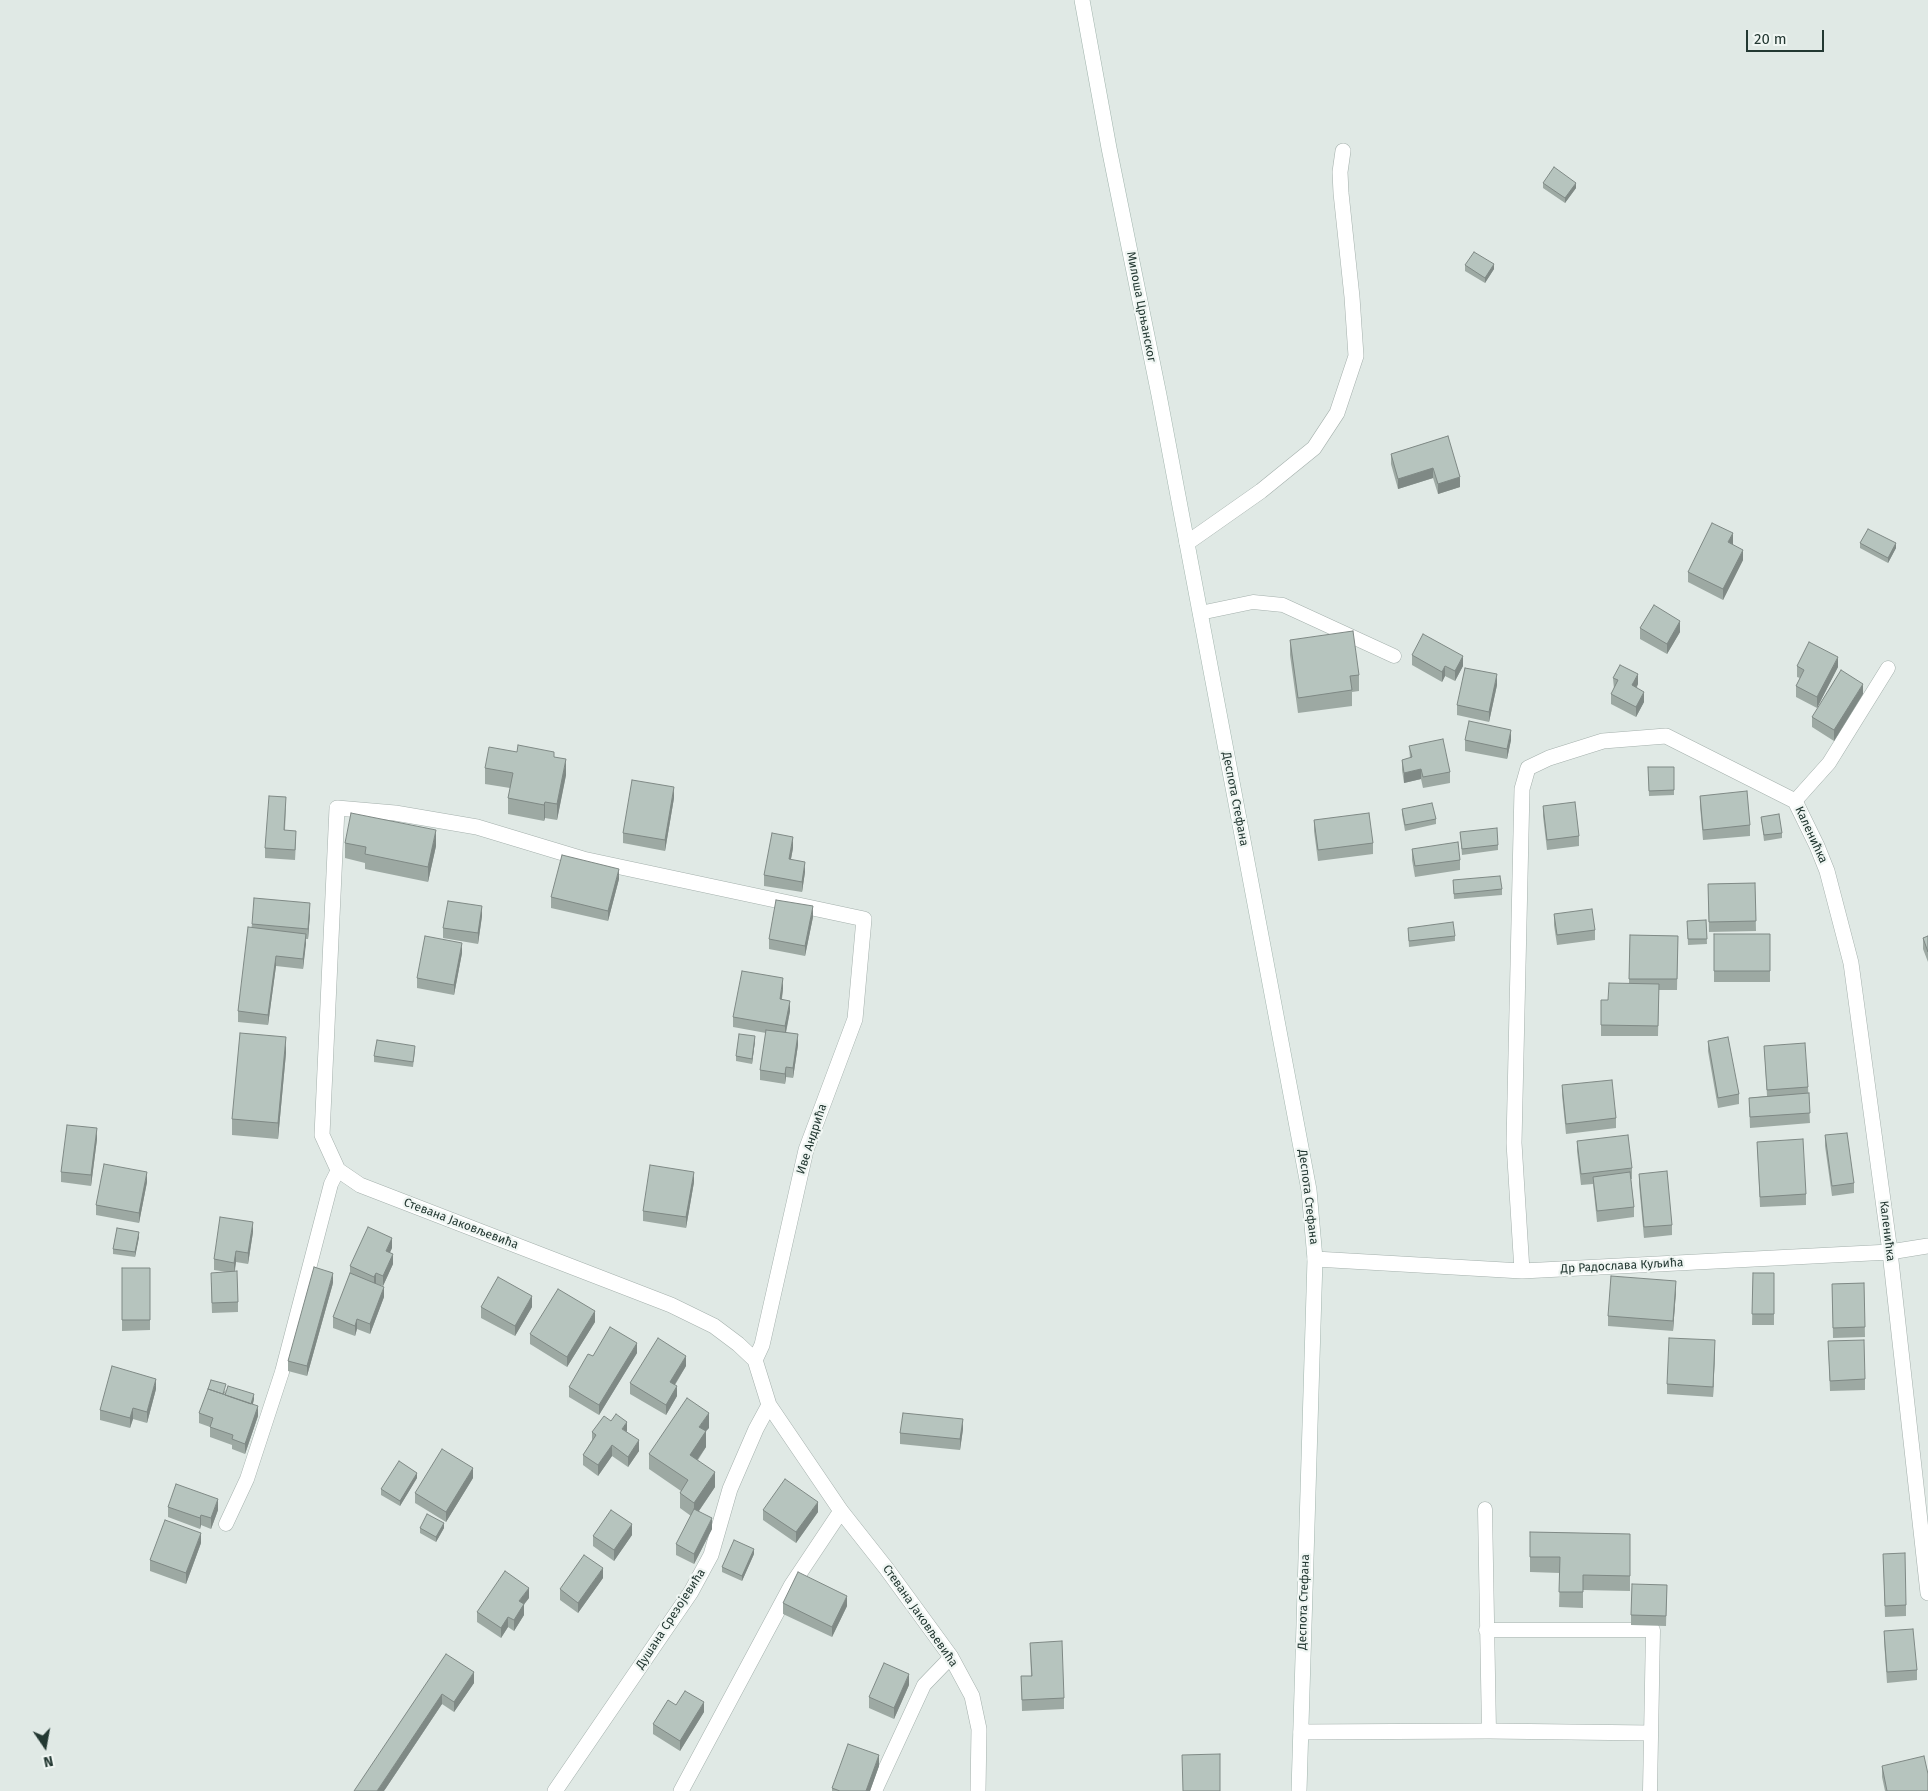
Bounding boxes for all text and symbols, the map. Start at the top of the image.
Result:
scale bar [1748,20,1826,52]
text: 20 m [1754,30,1787,48]
street label: Милоша Црњанског [1123,251,1159,363]
street label: Деспота Стефана [1219,751,1251,847]
street label: Каленићка [1792,804,1830,866]
street label: Иве Андрића [794,1102,830,1176]
street label: Деспота Стефана [1295,1149,1321,1245]
street label: Стевана Јаковљевића [402,1196,520,1252]
street label: Каленићка [1876,1200,1898,1262]
street label: Др Радослава Куљића [1560,1256,1684,1276]
street label: Деспота Стефана [1295,1554,1313,1650]
street label: Стевана Јаковљевића [879,1562,961,1670]
street label: Душана Срезојевића [633,1566,709,1672]
north arrow [20,1721,70,1771]
text: N [42,1752,55,1770]

